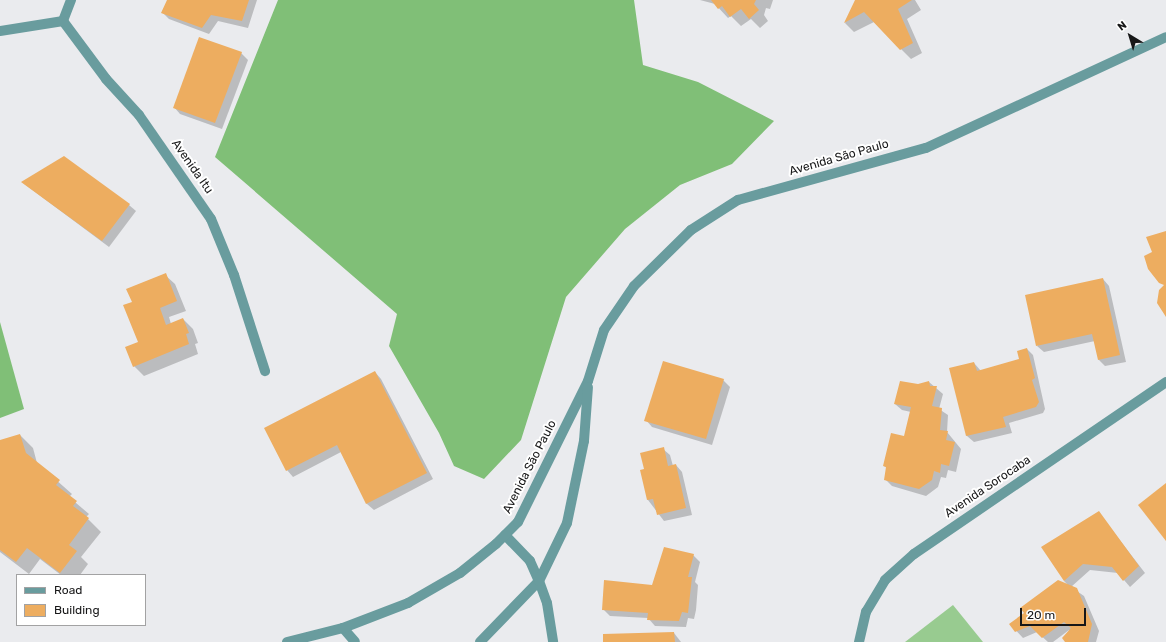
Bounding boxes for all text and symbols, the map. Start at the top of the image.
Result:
north arrow [1110,16,1150,56]
text: N [1115,19,1129,34]
street label: Avenida Itu [168,137,216,197]
street label: Avenida São Paulo [788,137,890,179]
street label: Avenida São Paulo [500,418,560,516]
street label: Avenida Sorocaba [942,453,1034,521]
legend [16,574,146,626]
text: Road [54,583,82,597]
scale bar [1022,600,1088,626]
text: Building [54,603,100,617]
text: 20 m [1027,608,1055,622]

